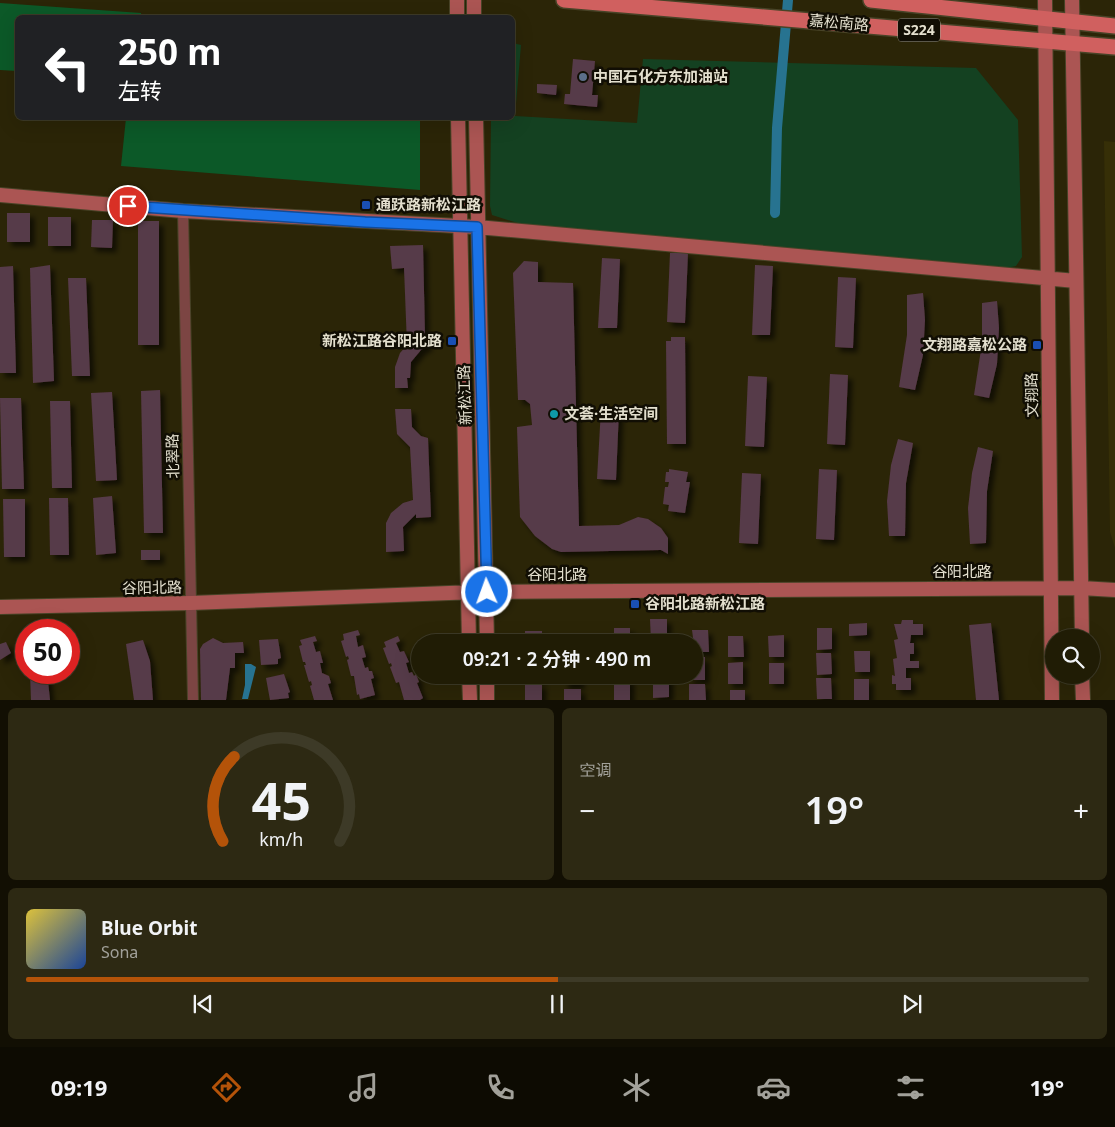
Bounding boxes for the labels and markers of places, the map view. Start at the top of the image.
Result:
place label: 中国石化方东加油站 [593,66,728,86]
marker: 中国石化方东加油站 [577,71,589,83]
pin [107,185,149,227]
place label: 通跃路新松江路 [376,194,481,214]
marker: 通跃路新松江路 [360,199,372,211]
place label: 新松江路谷阳北路 [322,330,442,350]
place label: 文翔路嘉松公路 [922,334,1027,354]
marker: 新松江路谷阳北路 [446,335,458,347]
marker: 文翔路嘉松公路 [1031,339,1043,351]
place label: 文荟·生活空间 [564,403,658,423]
marker: 文荟·生活空间 [548,408,560,420]
place label: 谷阳北路新松江路 [645,593,765,613]
marker: 谷阳北路新松江路 [629,598,641,610]

